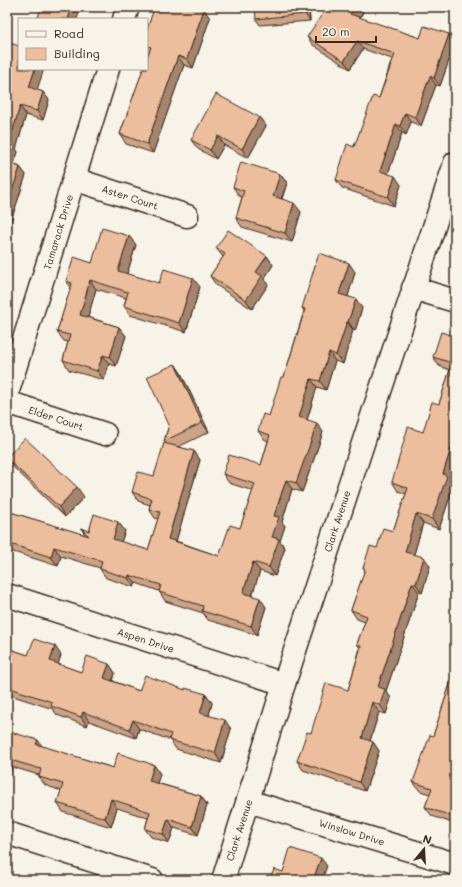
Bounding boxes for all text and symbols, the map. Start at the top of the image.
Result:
legend [18,18,148,70]
scale bar [316,18,376,44]
text: 20 m [322,23,350,39]
text: Road [54,25,84,41]
text: Building [54,45,100,61]
street label: Aster Court [100,181,160,213]
street label: Tamarack Drive [40,193,76,271]
street label: Elder Court [27,403,85,433]
street label: Clark Avenue [320,488,354,554]
street label: Aspen Drive [116,624,176,656]
street label: Clark Avenue [222,797,256,863]
street label: Winslow Drive [317,815,387,849]
north arrow [404,829,444,869]
text: N [421,831,434,847]

